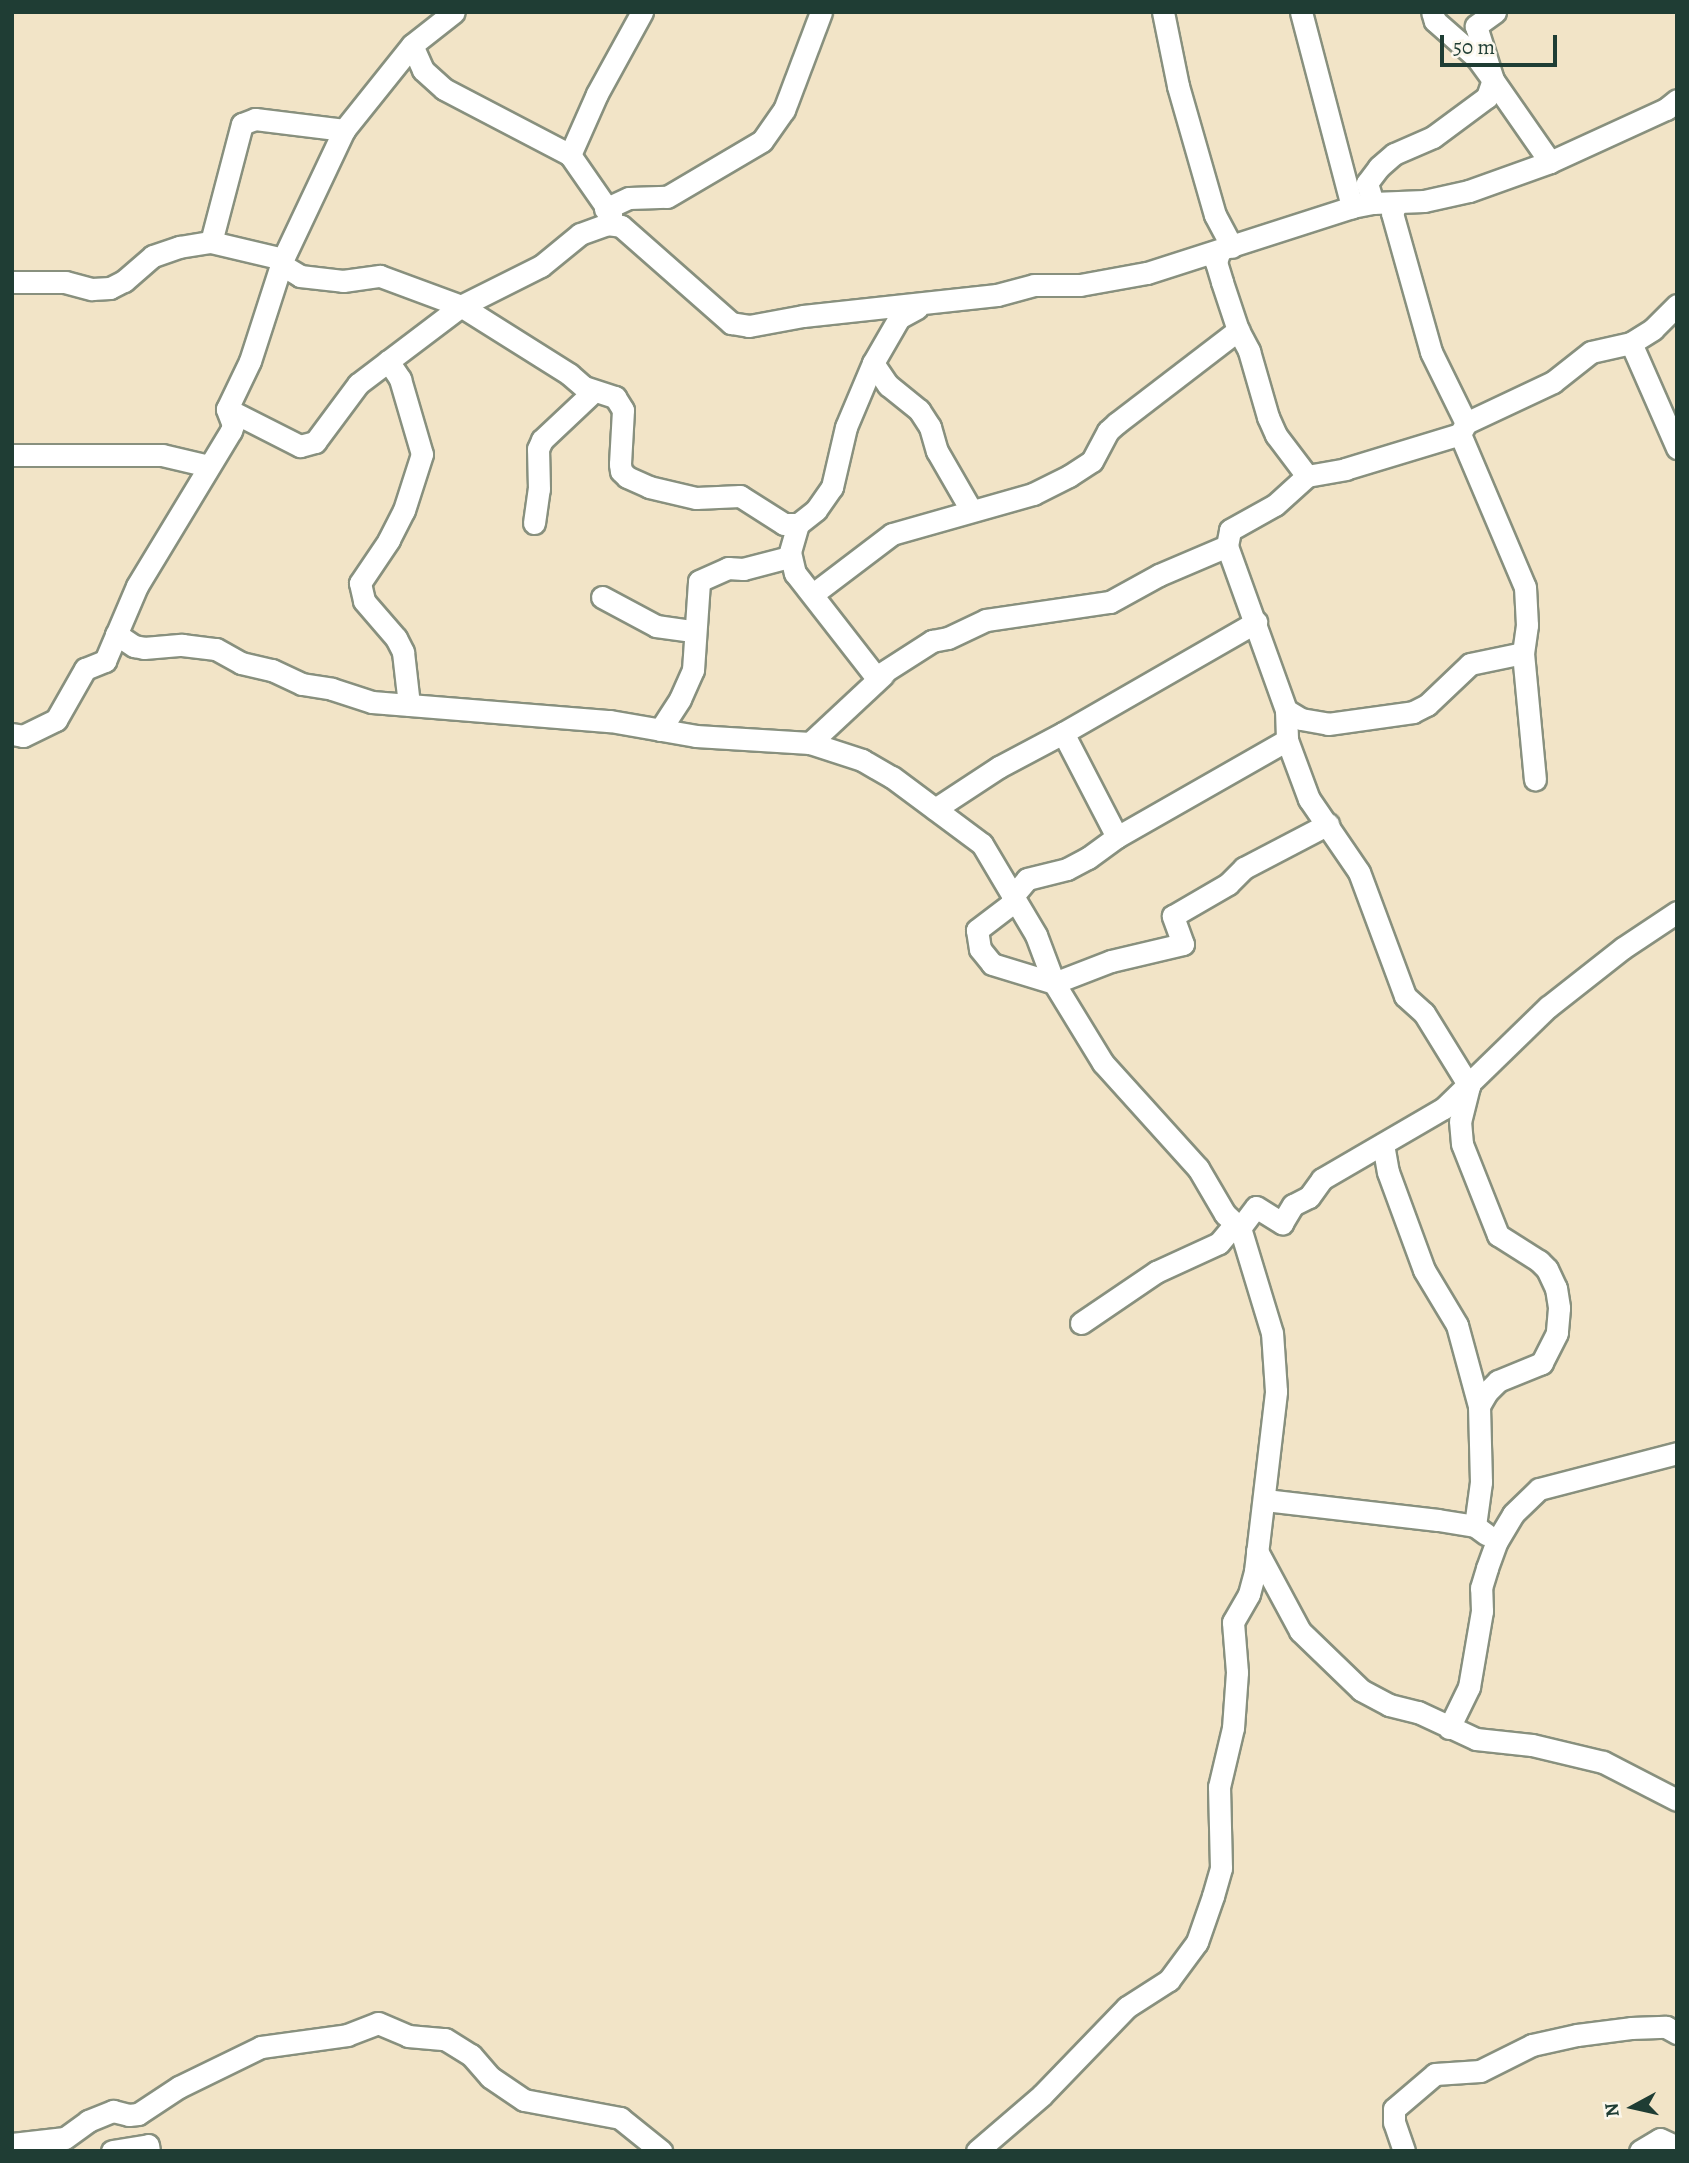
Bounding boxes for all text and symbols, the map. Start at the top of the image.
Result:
scale bar [1444,21,1561,65]
text: 50 m [1453,33,1495,61]
north arrow [1598,2072,1668,2142]
text: N [1598,2101,1626,2119]

